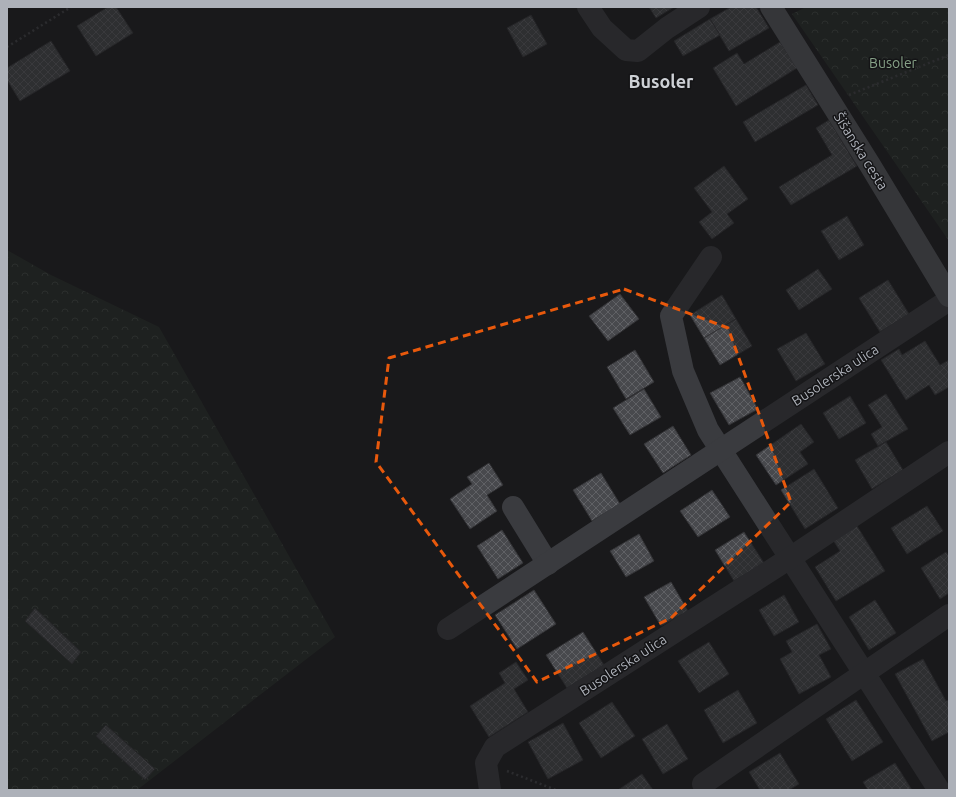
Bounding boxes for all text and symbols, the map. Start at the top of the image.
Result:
park label: Busoler [869,55,918,71]
district label: Busoler [628,71,694,91]
street label: Šišanska cesta [831,109,892,193]
street label: Busolerska ulica [789,341,881,409]
street label: Busolerska ulica [577,631,669,699]

